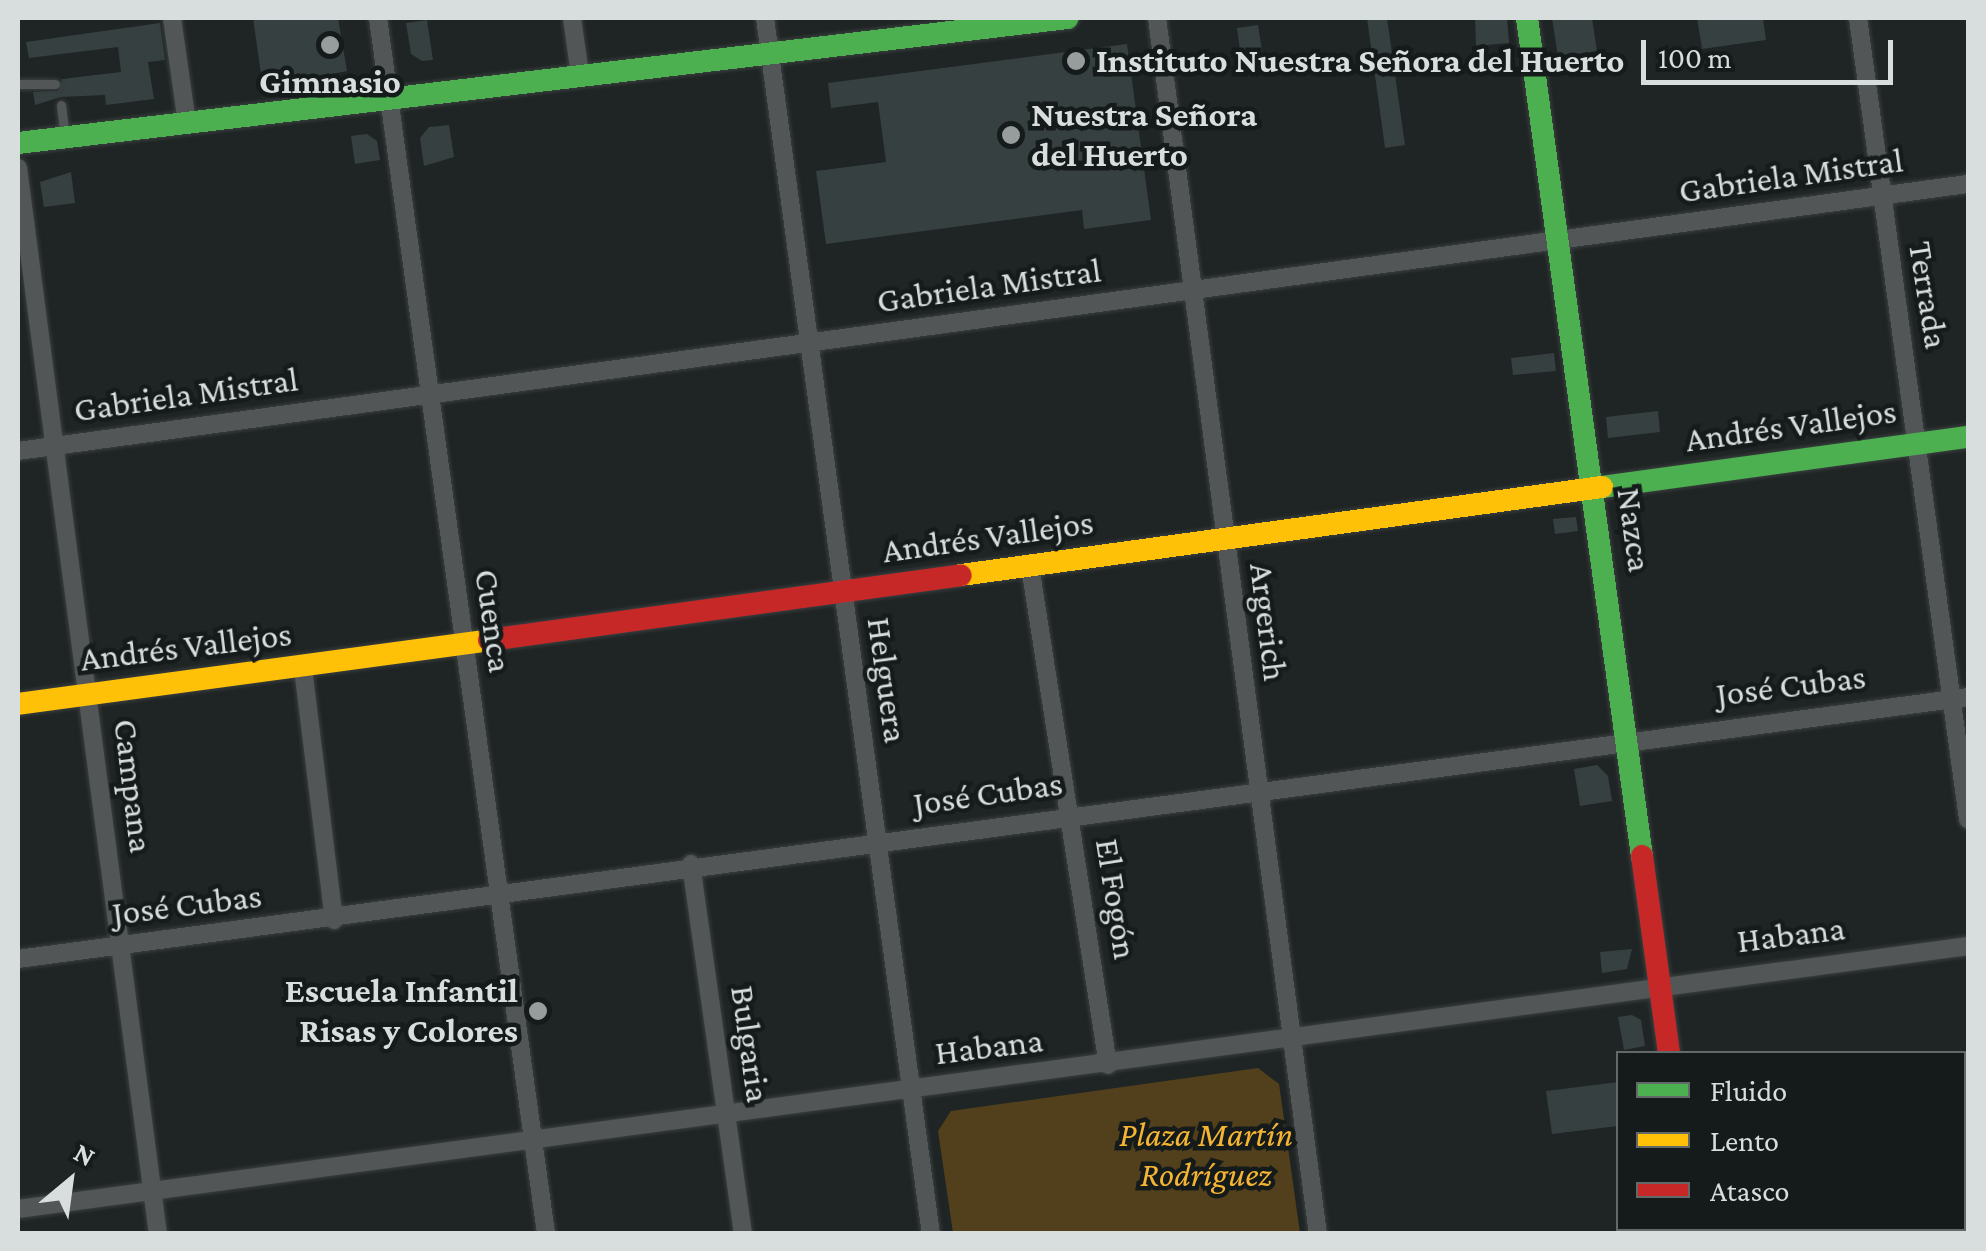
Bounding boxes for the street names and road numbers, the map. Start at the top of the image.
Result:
street label: Gabriela Mistral [1676,139,1906,213]
street label: Terrada [1899,238,1957,352]
street label: Gabriela Mistral [874,249,1104,323]
street label: Gabriela Mistral [71,358,301,432]
street label: Andrés Vallejos [1683,390,1899,462]
street label: Nazca [1607,485,1661,575]
street label: Andrés Vallejos [880,501,1096,573]
street label: Argerich [1240,561,1296,683]
street label: Cuenca [465,567,521,675]
street label: Andrés Vallejos [78,613,294,681]
street label: Helguera [857,615,917,745]
street label: José Cubas [1714,656,1868,716]
street label: Campana [104,717,162,855]
street label: José Cubas [911,763,1065,825]
street label: El Fogón [1086,836,1146,962]
street label: José Cubas [110,875,264,935]
street label: Habana [1735,908,1847,962]
street label: Bulgaria [721,983,779,1105]
street label: Habana [933,1020,1045,1074]

